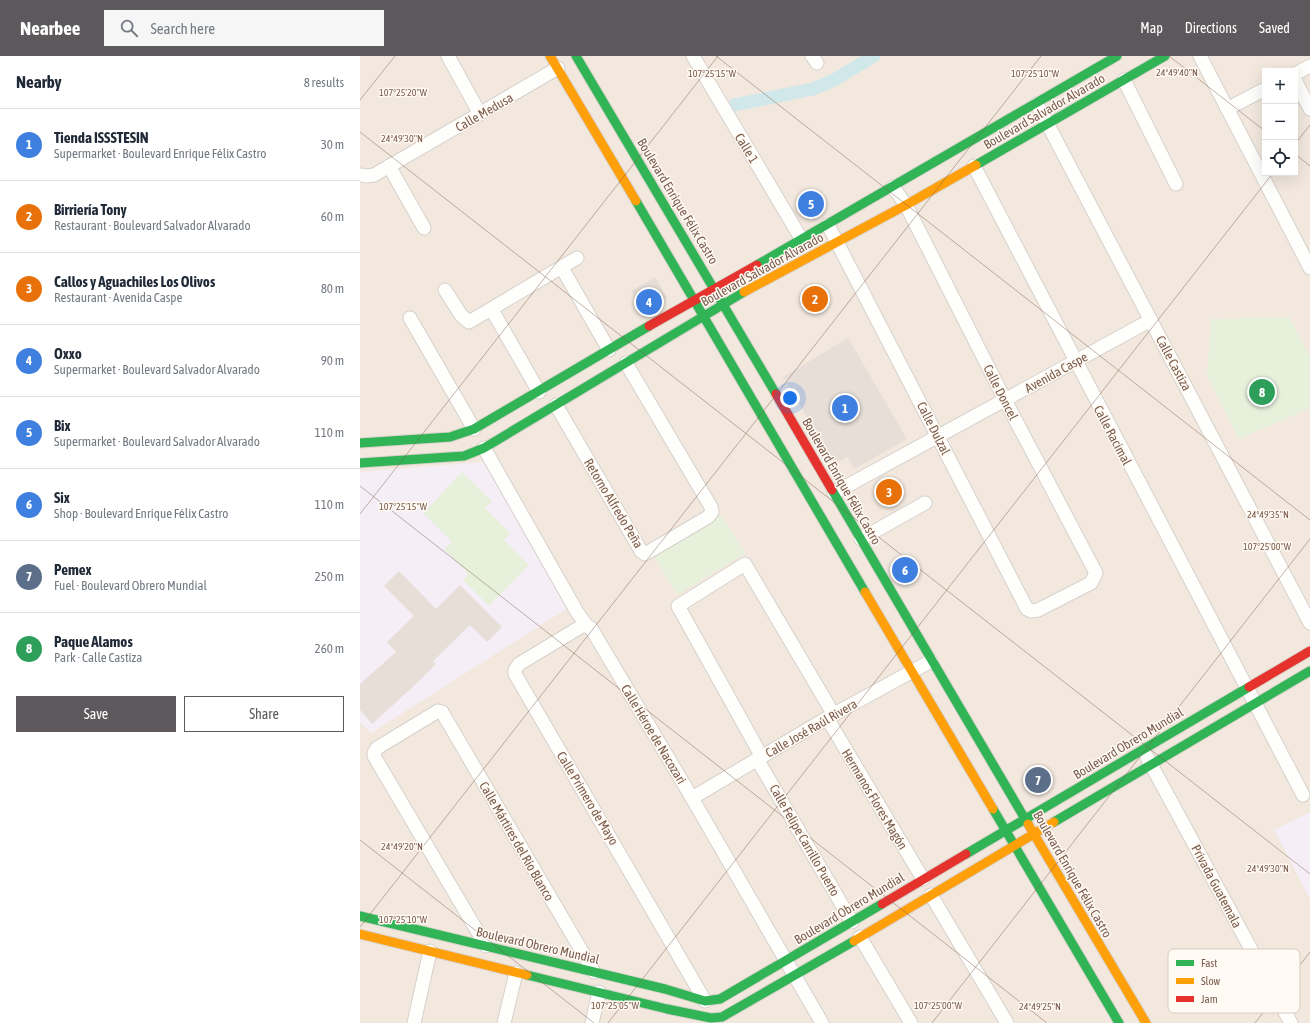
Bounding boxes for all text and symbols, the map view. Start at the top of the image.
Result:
search box [104,10,384,46]
text: Nearbee [20,17,80,39]
icon: search [118,17,140,39]
text: Search here [150,20,215,37]
text: Map [1140,20,1163,36]
text: Directions [1185,20,1237,36]
text: Saved [1259,20,1290,36]
text: 24°49'40"N [1156,67,1198,78]
text: 107°25'15"W [688,68,737,79]
text: 107°25'10"W [1011,68,1060,79]
map controls [1262,68,1298,176]
button: + [1262,68,1298,104]
street label: Boulevard Salvador Alvarado [981,71,1108,152]
text: Nearby [16,72,62,92]
text: 8 results [304,75,344,90]
text: 107°25'20"W [379,87,428,98]
street label: Calle Medusa [453,90,516,135]
button: − [1262,104,1298,140]
text: Tienda ISSSTESIN [54,129,149,146]
street label: Calle 1 [732,130,761,166]
text: 24°49'30"N [381,133,423,144]
street label: Boulevard Enrique Félix Castro [634,136,721,267]
text: 1 [26,137,32,152]
text: 30 m [321,137,344,152]
button: locate [1262,140,1298,176]
text: Supermarket · Boulevard Enrique Félix Castro [54,146,266,161]
pin: 5 [798,189,824,219]
text: Birriería Tony [54,201,127,218]
text: 2 [26,209,32,224]
text: 60 m [321,209,344,224]
text: Restaurant · Boulevard Salvador Alvarado [54,218,251,233]
street label: Boulevard Salvador Alvarado [698,230,826,309]
text: Callos y Aguachiles Los Olivos [54,273,215,290]
text: 3 [26,281,32,296]
text: 80 m [321,281,344,296]
pin: 2 [802,284,828,314]
pin: 4 [636,287,662,317]
text: Restaurant · Avenida Caspe [54,290,182,305]
street label: Calle Castiza [1153,333,1194,393]
text: Oxxo [54,345,82,362]
street label: Avenida Caspe [1022,349,1090,396]
text: 4 [26,353,32,368]
text: 90 m [321,353,344,368]
text: Supermarket · Boulevard Salvador Alvarado [54,362,260,377]
street label: Calle Doncel [980,362,1021,423]
pin: 8 [1249,377,1275,407]
your location [780,388,800,408]
pin: 1 [832,393,858,423]
street label: Calle Dulzal [914,399,954,458]
street label: Calle Racimal [1091,403,1135,468]
street label: Boulevard Enrique Félix Castro [799,415,884,547]
text: Bix [54,417,71,434]
text: 5 [26,425,32,440]
text: 110 m [315,425,344,440]
text: Supermarket · Boulevard Salvador Alvarado [54,434,260,449]
street label: Retorno Alfredo Peña [581,456,646,551]
pin: 3 [876,477,902,507]
text: Six [54,489,70,506]
text: 6 [26,497,32,512]
text: 110 m [315,497,344,512]
text: 107°25'15"W [379,501,428,512]
text: Shop · Boulevard Enrique Félix Castro [54,506,228,521]
text: 24°49'35"N [1247,509,1289,520]
text: 107°25'00"W [1243,541,1292,552]
pin: 6 [892,555,918,585]
text: Pemex [54,561,92,578]
text: 7 [26,569,32,584]
text: 250 m [315,569,344,584]
text: Fuel · Boulevard Obrero Mundial [54,578,207,593]
text: Paque Alamos [54,633,133,650]
text: 8 [26,641,32,656]
text: 260 m [315,641,344,656]
text: Park · Calle Castiza [54,650,142,665]
street label: Calle Héroe de Nacozari [618,682,689,787]
button: Save [16,696,176,732]
button: Share [184,696,344,732]
street label: Calle José Raúl Rivera [763,696,860,761]
street label: Boulevard Obrero Mundial [1070,704,1187,782]
street label: Hermanos Flores Magón [839,746,911,852]
street label: Calle Primero de Mayo [554,749,621,848]
pin: 7 [1025,765,1051,795]
street label: Calle Mártires del Río Blanco [476,779,557,904]
street label: Calle Felipe Carrillo Puerto [766,782,843,899]
street label: Boulevard Enrique Félix Castro [1030,808,1115,940]
text: 24°49'20"N [381,841,423,852]
street label: Privada Guatemala [1188,842,1245,930]
text: 24°49'30"N [1247,863,1289,874]
street label: Boulevard Obrero Mundial [791,869,908,947]
text: 107°25'10"W [379,914,428,925]
street label: Boulevard Obrero Mundial [475,924,601,967]
legend [1168,949,1300,1013]
text: Fast [1201,957,1217,969]
text: Slow [1201,975,1220,987]
text: Jam [1201,993,1218,1005]
text: 107°25'05"W [591,1000,640,1011]
text: 107°25'00"W [914,1000,963,1011]
text: 24°49'25"N [1019,1001,1061,1012]

